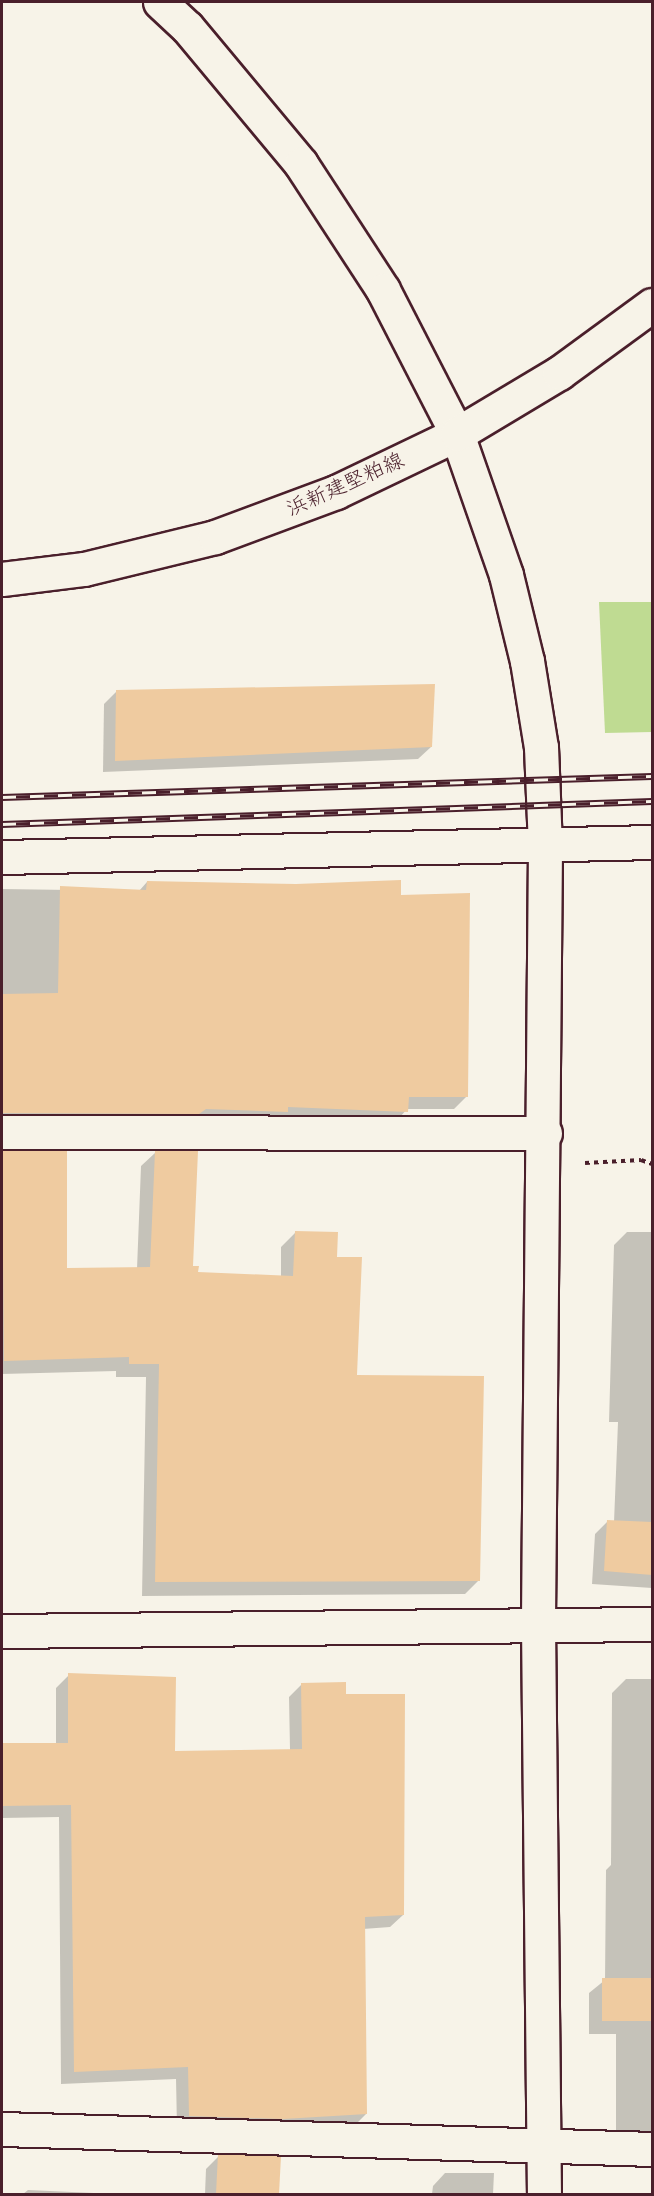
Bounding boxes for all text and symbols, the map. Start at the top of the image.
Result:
street label: 浜新建堅粕線 [282,447,408,521]

